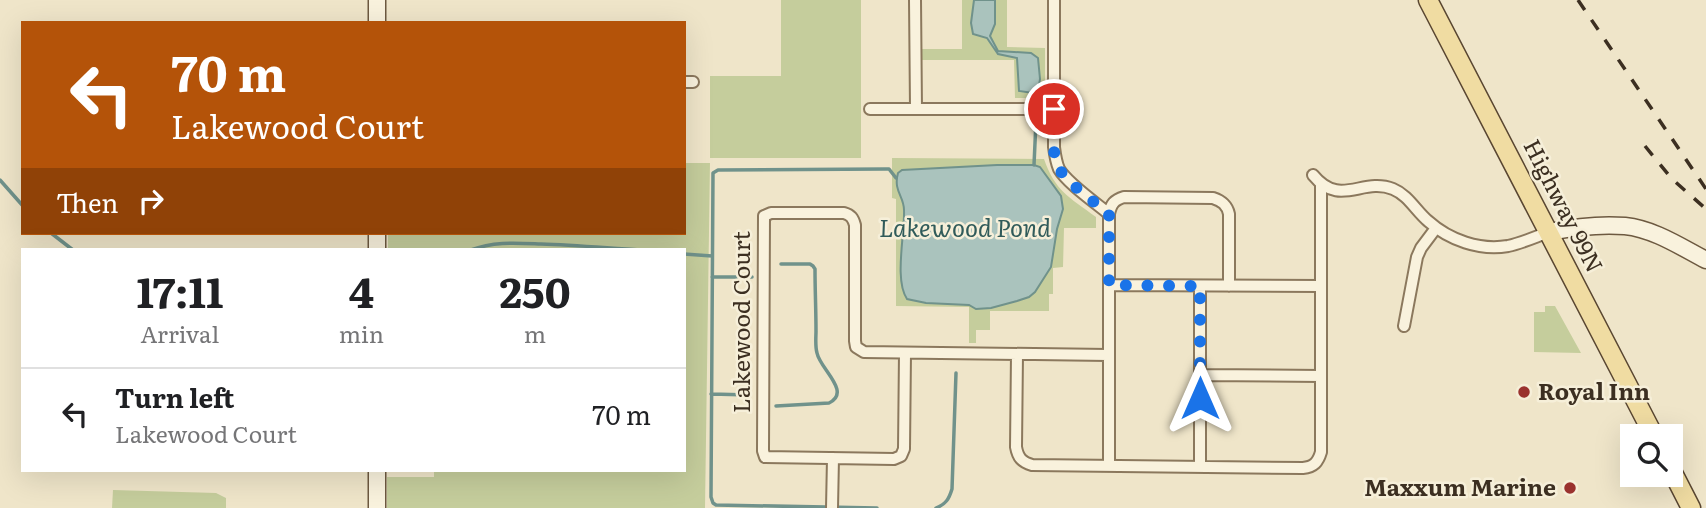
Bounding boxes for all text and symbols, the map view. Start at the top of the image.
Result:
text: 70 m [171,34,286,107]
icon: left [56,49,147,140]
pin [1024,79,1084,139]
icon: arrive [1035,90,1073,128]
text: Lakewood Court [171,101,424,149]
street label: Highway 99N [1517,132,1613,278]
text: Then [56,182,118,221]
icon: right [132,182,170,220]
water label: Lakewood Pond [879,209,1051,244]
street label: Lakewood Court [723,230,757,413]
text: 17:11 [136,259,223,321]
text: 4 [349,259,374,321]
text: 250 [499,259,571,321]
text: Arrival [141,316,219,350]
text: min [339,316,384,350]
text: m [524,316,546,350]
position arrow [1163,361,1237,435]
place label: Royal Inn [1538,373,1650,407]
text: Turn left [115,377,234,416]
marker: Royal Inn [1516,384,1532,400]
text: 70 m [592,394,651,433]
icon: left [56,395,94,433]
text: Lakewood Court [115,416,297,450]
map controls [1620,424,1683,487]
button: search [1620,424,1683,487]
place label: Maxxum Marine [1364,469,1556,503]
marker: Maxxum Marine [1562,480,1578,496]

